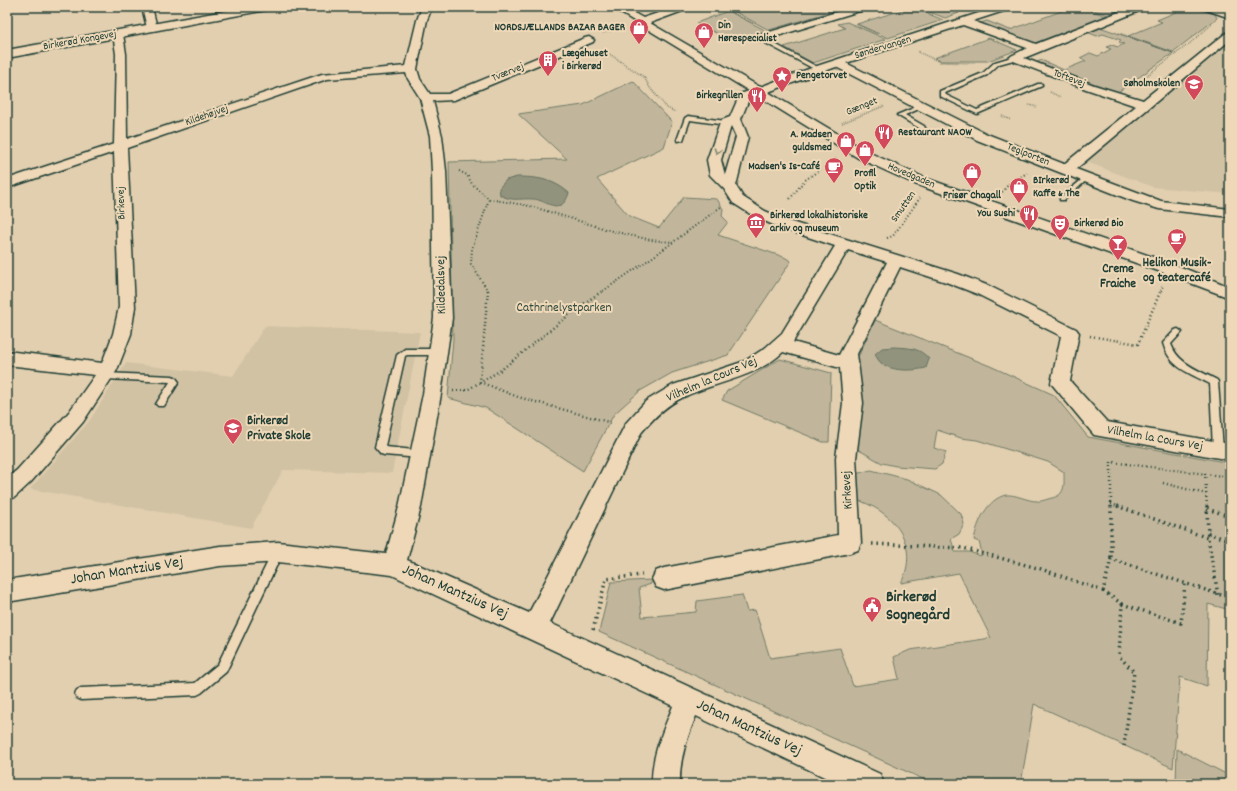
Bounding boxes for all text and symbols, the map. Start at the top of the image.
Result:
shop icon: NORDSJÆLLANDS BAZAR BAGER [628,17,650,45]
place label: Din Hørespecialist [718,18,778,47]
place label: NORDSJÆLLANDS BAZAR BAGER [494,20,626,36]
shop icon: Din Hørespecialist [693,21,715,49]
street label: Birkerød Kongevej [42,27,118,55]
street label: Søndervangen [853,32,913,64]
place label: Lægehuset i Birkerød [562,46,609,75]
building icon: Lægehuset i Birkerød [537,49,559,77]
street label: Tværvej [489,59,527,87]
place icon: Pengetorvet [771,65,793,93]
street label: Toftevej [1051,66,1088,92]
place label: Pengetorvet [796,68,848,84]
school or university icon: Søholmskolen [1183,73,1205,101]
place label: Søholmskolen [1124,76,1180,92]
restaurant icon: Birkegrillen [746,85,768,113]
place label: Birkegrillen [696,88,743,104]
street label: Gænget [844,93,880,121]
street label: Kildehøjvej [183,101,231,131]
restaurant icon: Restaurant NAOW [873,122,895,150]
place label: Restaurant NAOW [898,125,972,141]
place label: A. Madsen guldsmed [790,127,832,156]
shop icon: A. Madsen guldsmed [835,130,857,158]
shop icon: Profil Optik [854,139,876,167]
street label: Teglporten [1004,139,1052,171]
one-way arrow [713,147,722,154]
cafe icon: Madsen's Is-Café [823,156,845,184]
place label: Madsen's Is-Café [748,159,820,175]
street label: Hovedgaden [885,159,937,193]
shop icon: Frisør Chagall [961,161,983,189]
place label: Profil Optik [854,166,876,195]
place label: BIrkerød Kaffe & The [1033,173,1080,202]
shop icon: BIrkerød Kaffe & The [1008,176,1030,204]
street label: Birkevej [113,186,131,220]
street label: Smutten [887,188,921,226]
place label: Frisør Chagall [943,188,1001,204]
restaurant icon: You Sushi [1018,203,1040,231]
place label: You Sushi [977,206,1015,222]
place label: Birkerød lokalhistoriske arkiv og museum [770,208,868,237]
museum icon: Birkerød lokalhistoriske arkiv og museum [745,211,767,239]
theatre icon: Birkerød Bio [1049,213,1071,241]
place label: Birkerød Bio [1074,216,1124,232]
cafe icon: Helikon Musik- og teatercafé [1166,227,1188,255]
bar icon: Creme Fraiche [1107,233,1129,261]
place label: Helikon Musik- og teatercafé [1143,254,1212,288]
street label: Kildedalsvej [432,256,452,314]
place label: Creme Fraiche [1100,260,1136,294]
park label: Cathrinelystparken [517,299,611,318]
street label: Vilhelm la Cours Vej [664,352,760,408]
place label: Birkerød Private Skole [247,412,311,446]
school or university icon: Birkerød Private Skole [222,417,244,445]
street label: Vilhelm la Cours Vej [1106,421,1204,457]
street label: Kirkevej [837,470,859,510]
street label: Johan Mantzius Vej [69,551,185,591]
street label: Johan Mantzius Vej [398,558,512,626]
place label: Birkerød Sognegård [886,586,950,627]
public building icon: Birkerød Sognegård [861,595,883,623]
street label: Johan Mantzius Vej [692,693,806,763]

